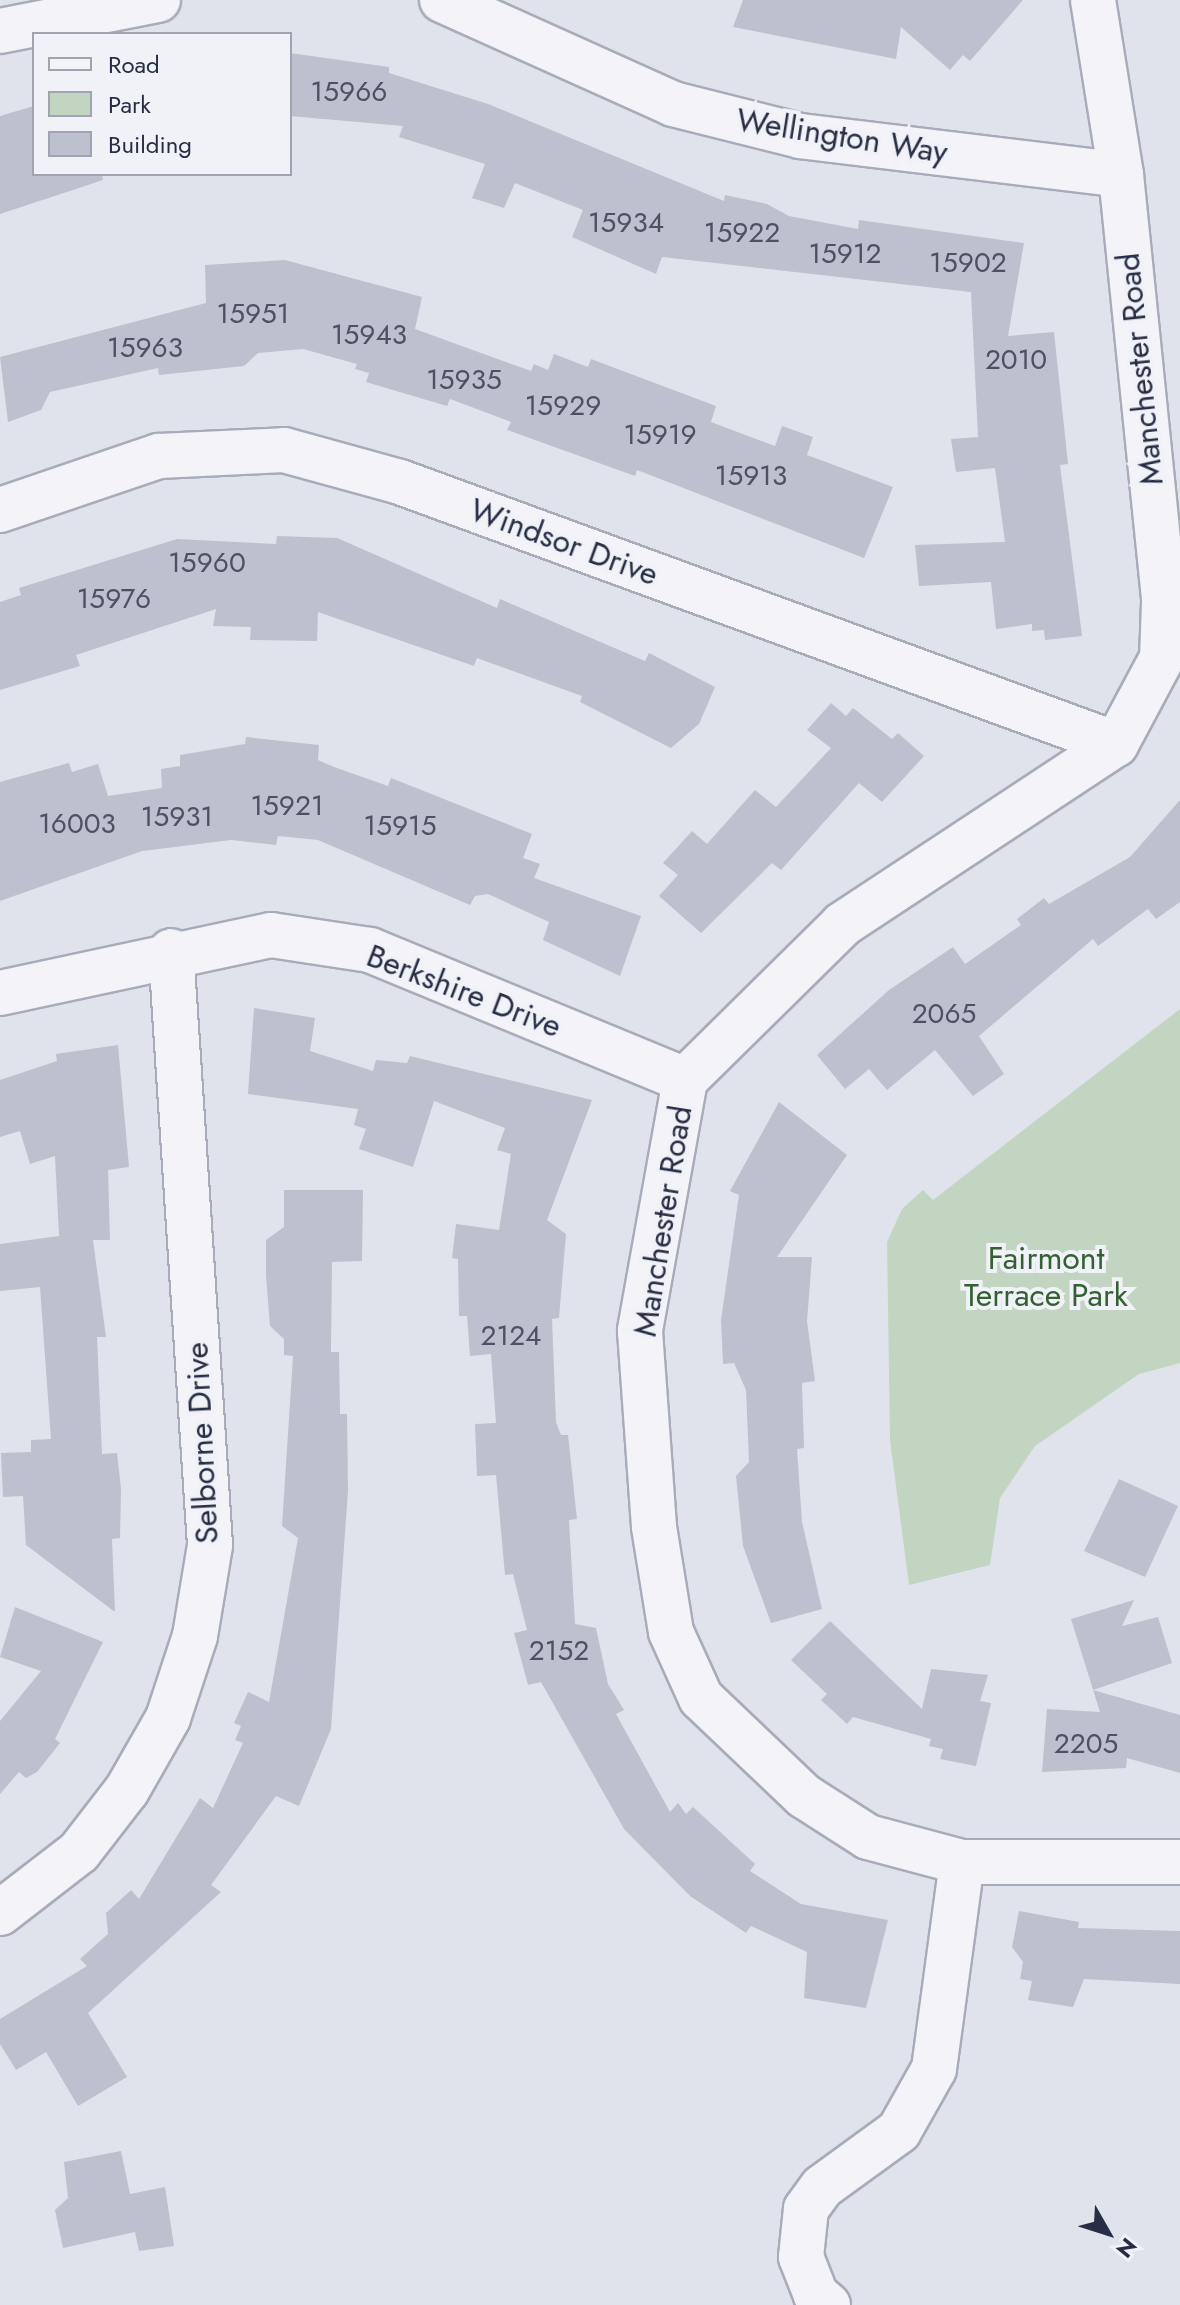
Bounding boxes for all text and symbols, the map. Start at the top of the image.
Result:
legend [32,32,292,176]
text: Road [108,47,160,82]
house number: 15966 [311,75,387,109]
text: Park [108,87,151,122]
street label: Wellington Way [734,100,950,172]
text: Building [108,127,192,162]
house number: 15934 [588,206,664,240]
house number: 15922 [704,216,780,250]
house number: 15912 [808,237,882,271]
house number: 15902 [929,246,1007,280]
street label: Manchester Road [1109,251,1171,487]
house number: 15951 [217,297,289,331]
house number: 15943 [331,318,407,352]
house number: 15963 [107,331,183,365]
house number: 2010 [985,343,1047,377]
house number: 15935 [426,363,502,397]
house number: 15929 [525,389,601,423]
house number: 15919 [623,418,697,452]
house number: 15913 [715,459,787,493]
street label: Windsor Drive [465,490,663,594]
house number: 15960 [168,546,246,580]
house number: 15976 [77,582,151,616]
house number: 15921 [250,789,324,823]
house number: 15931 [141,800,213,834]
house number: 16003 [38,807,116,841]
house number: 15915 [364,809,436,843]
street label: Berkshire Drive [361,936,567,1046]
house number: 2065 [912,997,976,1031]
street label: Manchester Road [626,1103,700,1339]
park label: Fairmont Terrace Park [964,1240,1128,1315]
house number: 2124 [481,1319,541,1353]
street label: Selborne Drive [178,1341,226,1545]
house number: 2152 [529,1634,589,1668]
house number: 2205 [1054,1727,1118,1761]
north arrow [1068,2193,1148,2273]
text: N [1109,2231,1145,2265]

